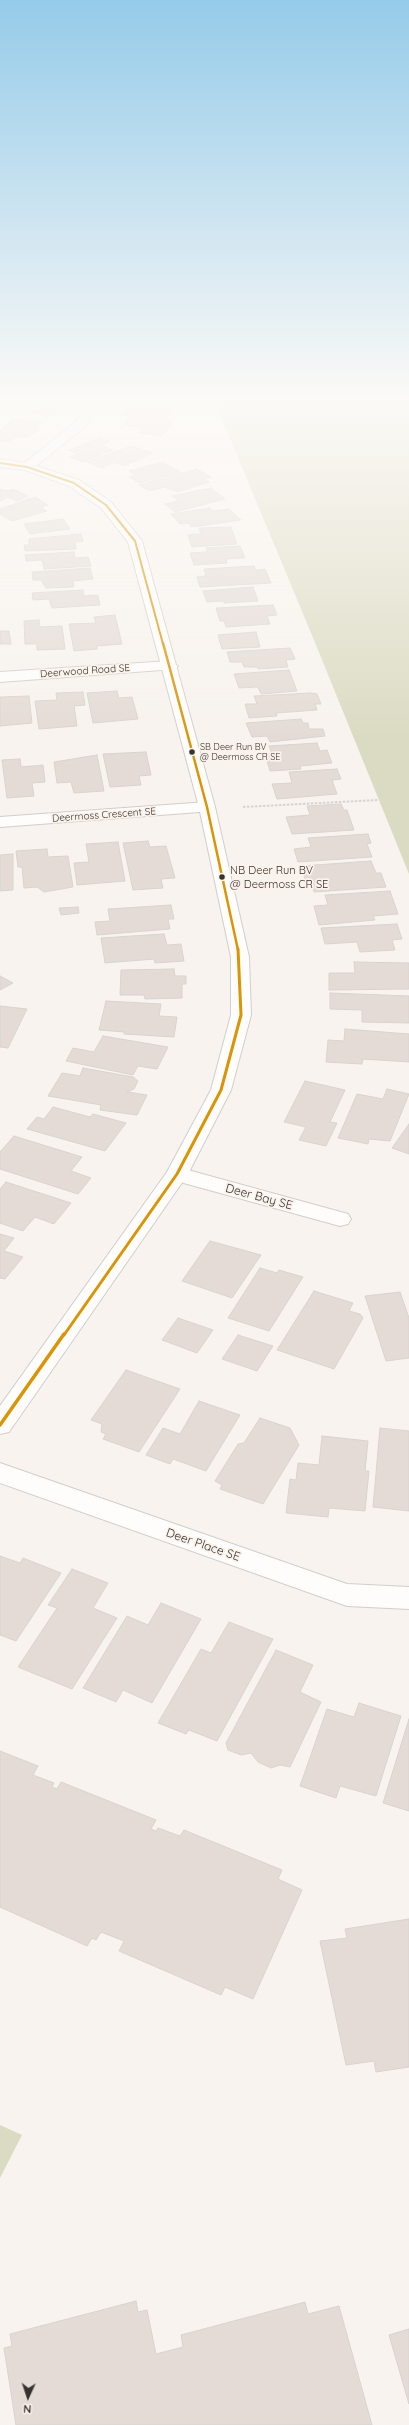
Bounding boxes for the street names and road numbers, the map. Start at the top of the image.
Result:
street label: Deerwood Road SE [40,662,130,680]
street label: Deermoss Crescent SE [52,805,156,825]
street label: Deer Bay SE [224,1181,294,1213]
street label: Deer Place SE [164,1526,242,1564]

